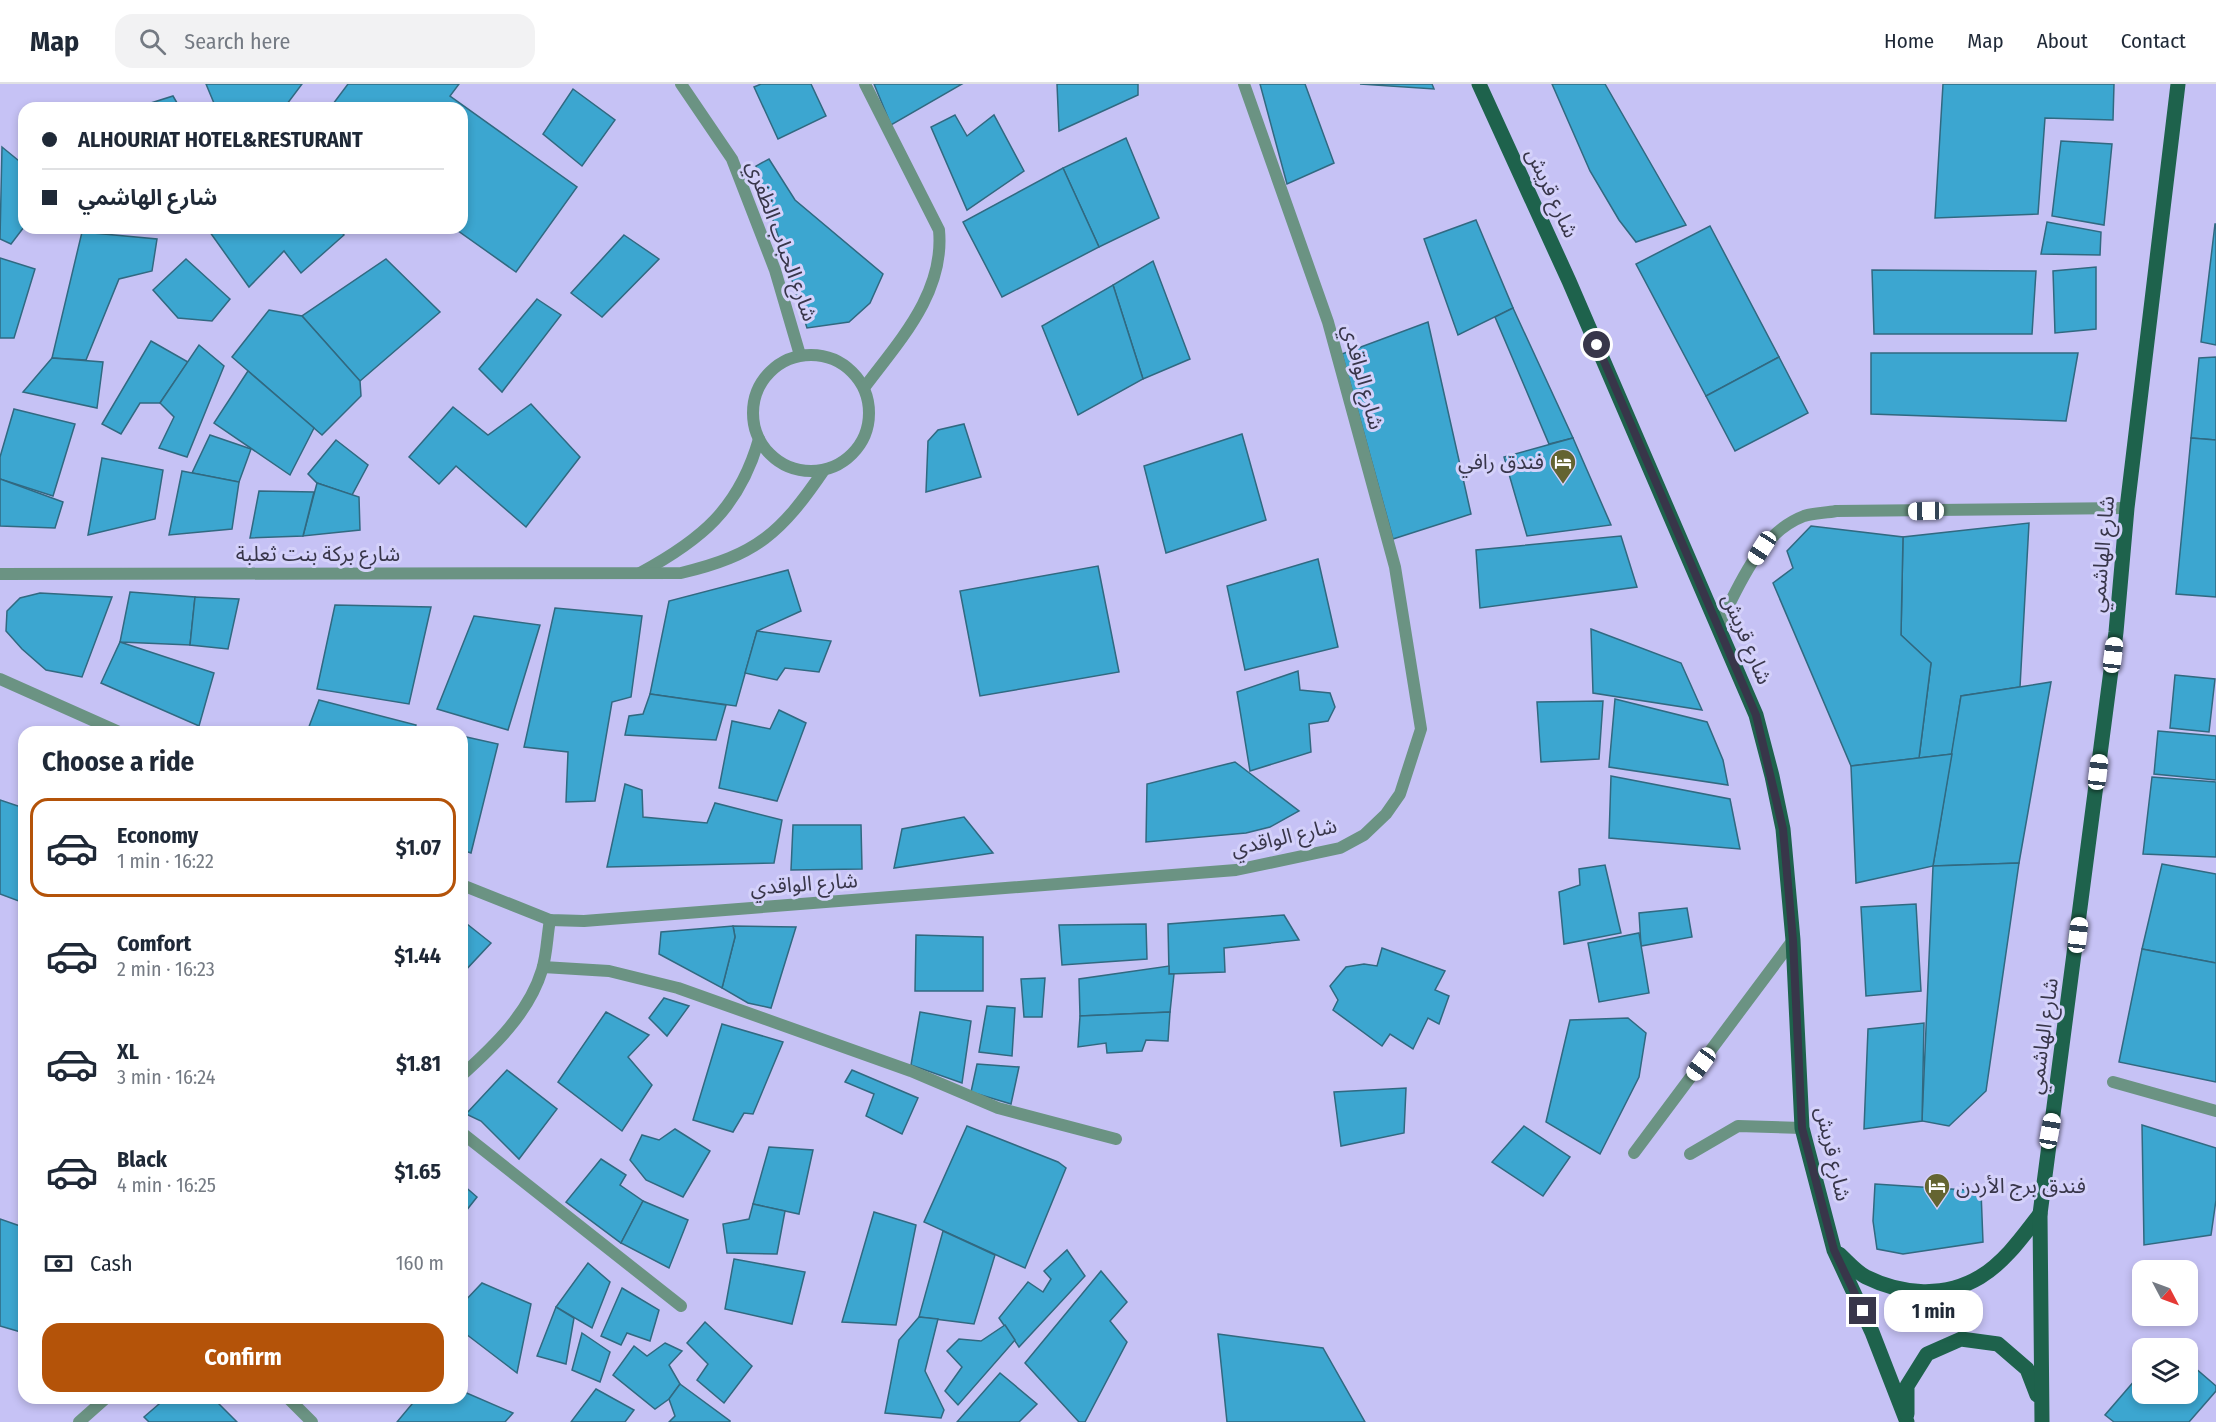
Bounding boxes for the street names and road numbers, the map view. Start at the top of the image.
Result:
street label: شارع قريش [1518,144,1584,243]
street label: شارع الحباب الظفري [738,157,823,326]
street label: شارع الواقدي [1334,322,1390,433]
street label: شارع الهاشمي [2084,495,2123,614]
street label: شارع بركة بنت ثعلبة [236,541,400,569]
street label: شارع قريش [1714,590,1778,689]
street label: شارع الواقدي [1229,812,1340,865]
street label: شارع الواقدي [749,867,859,904]
street label: شارع الهاشمي [2022,976,2067,1096]
street label: شارع قريش [1808,1104,1856,1204]

